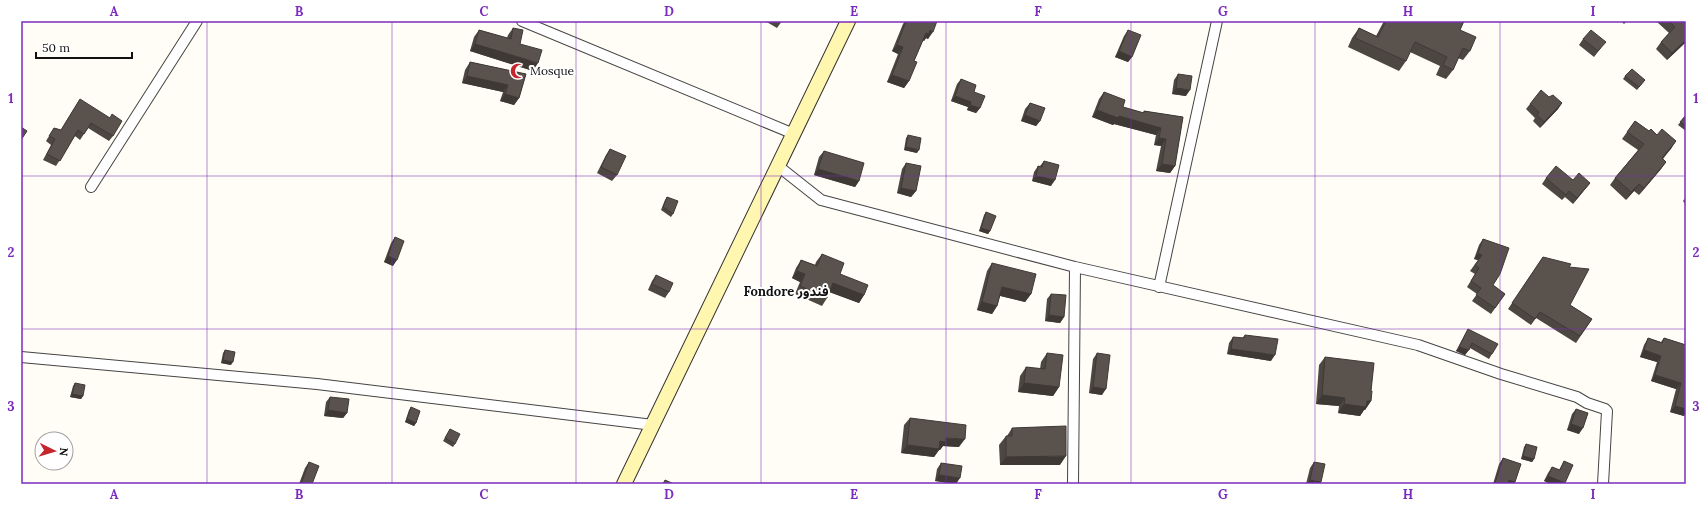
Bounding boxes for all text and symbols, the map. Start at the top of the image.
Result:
text: A [110,3,119,20]
text: B [295,3,304,20]
text: C [480,3,489,20]
text: D [664,3,674,20]
text: E [850,3,858,20]
text: F [1034,3,1042,20]
text: G [1218,3,1228,20]
text: H [1403,3,1413,20]
text: I [1590,3,1596,20]
scale bar [36,34,132,60]
text: 50 m [42,40,70,55]
mosque icon: Mosque [509,62,527,80]
place label: Mosque [530,63,575,78]
text: 1 [8,90,14,107]
text: 1 [1693,90,1699,107]
text: 2 [8,244,15,261]
text: 2 [1693,244,1700,261]
district label: Fondore فندور [744,283,829,300]
text: 3 [7,398,15,415]
text: 3 [1692,398,1700,415]
north arrow [34,431,74,471]
text: N [57,447,71,457]
text: A [110,486,119,503]
text: B [295,486,304,503]
text: C [480,486,489,503]
text: D [664,486,674,503]
text: E [850,486,858,503]
text: F [1034,486,1042,503]
text: G [1218,486,1228,503]
text: H [1403,486,1413,503]
text: I [1590,486,1596,503]

